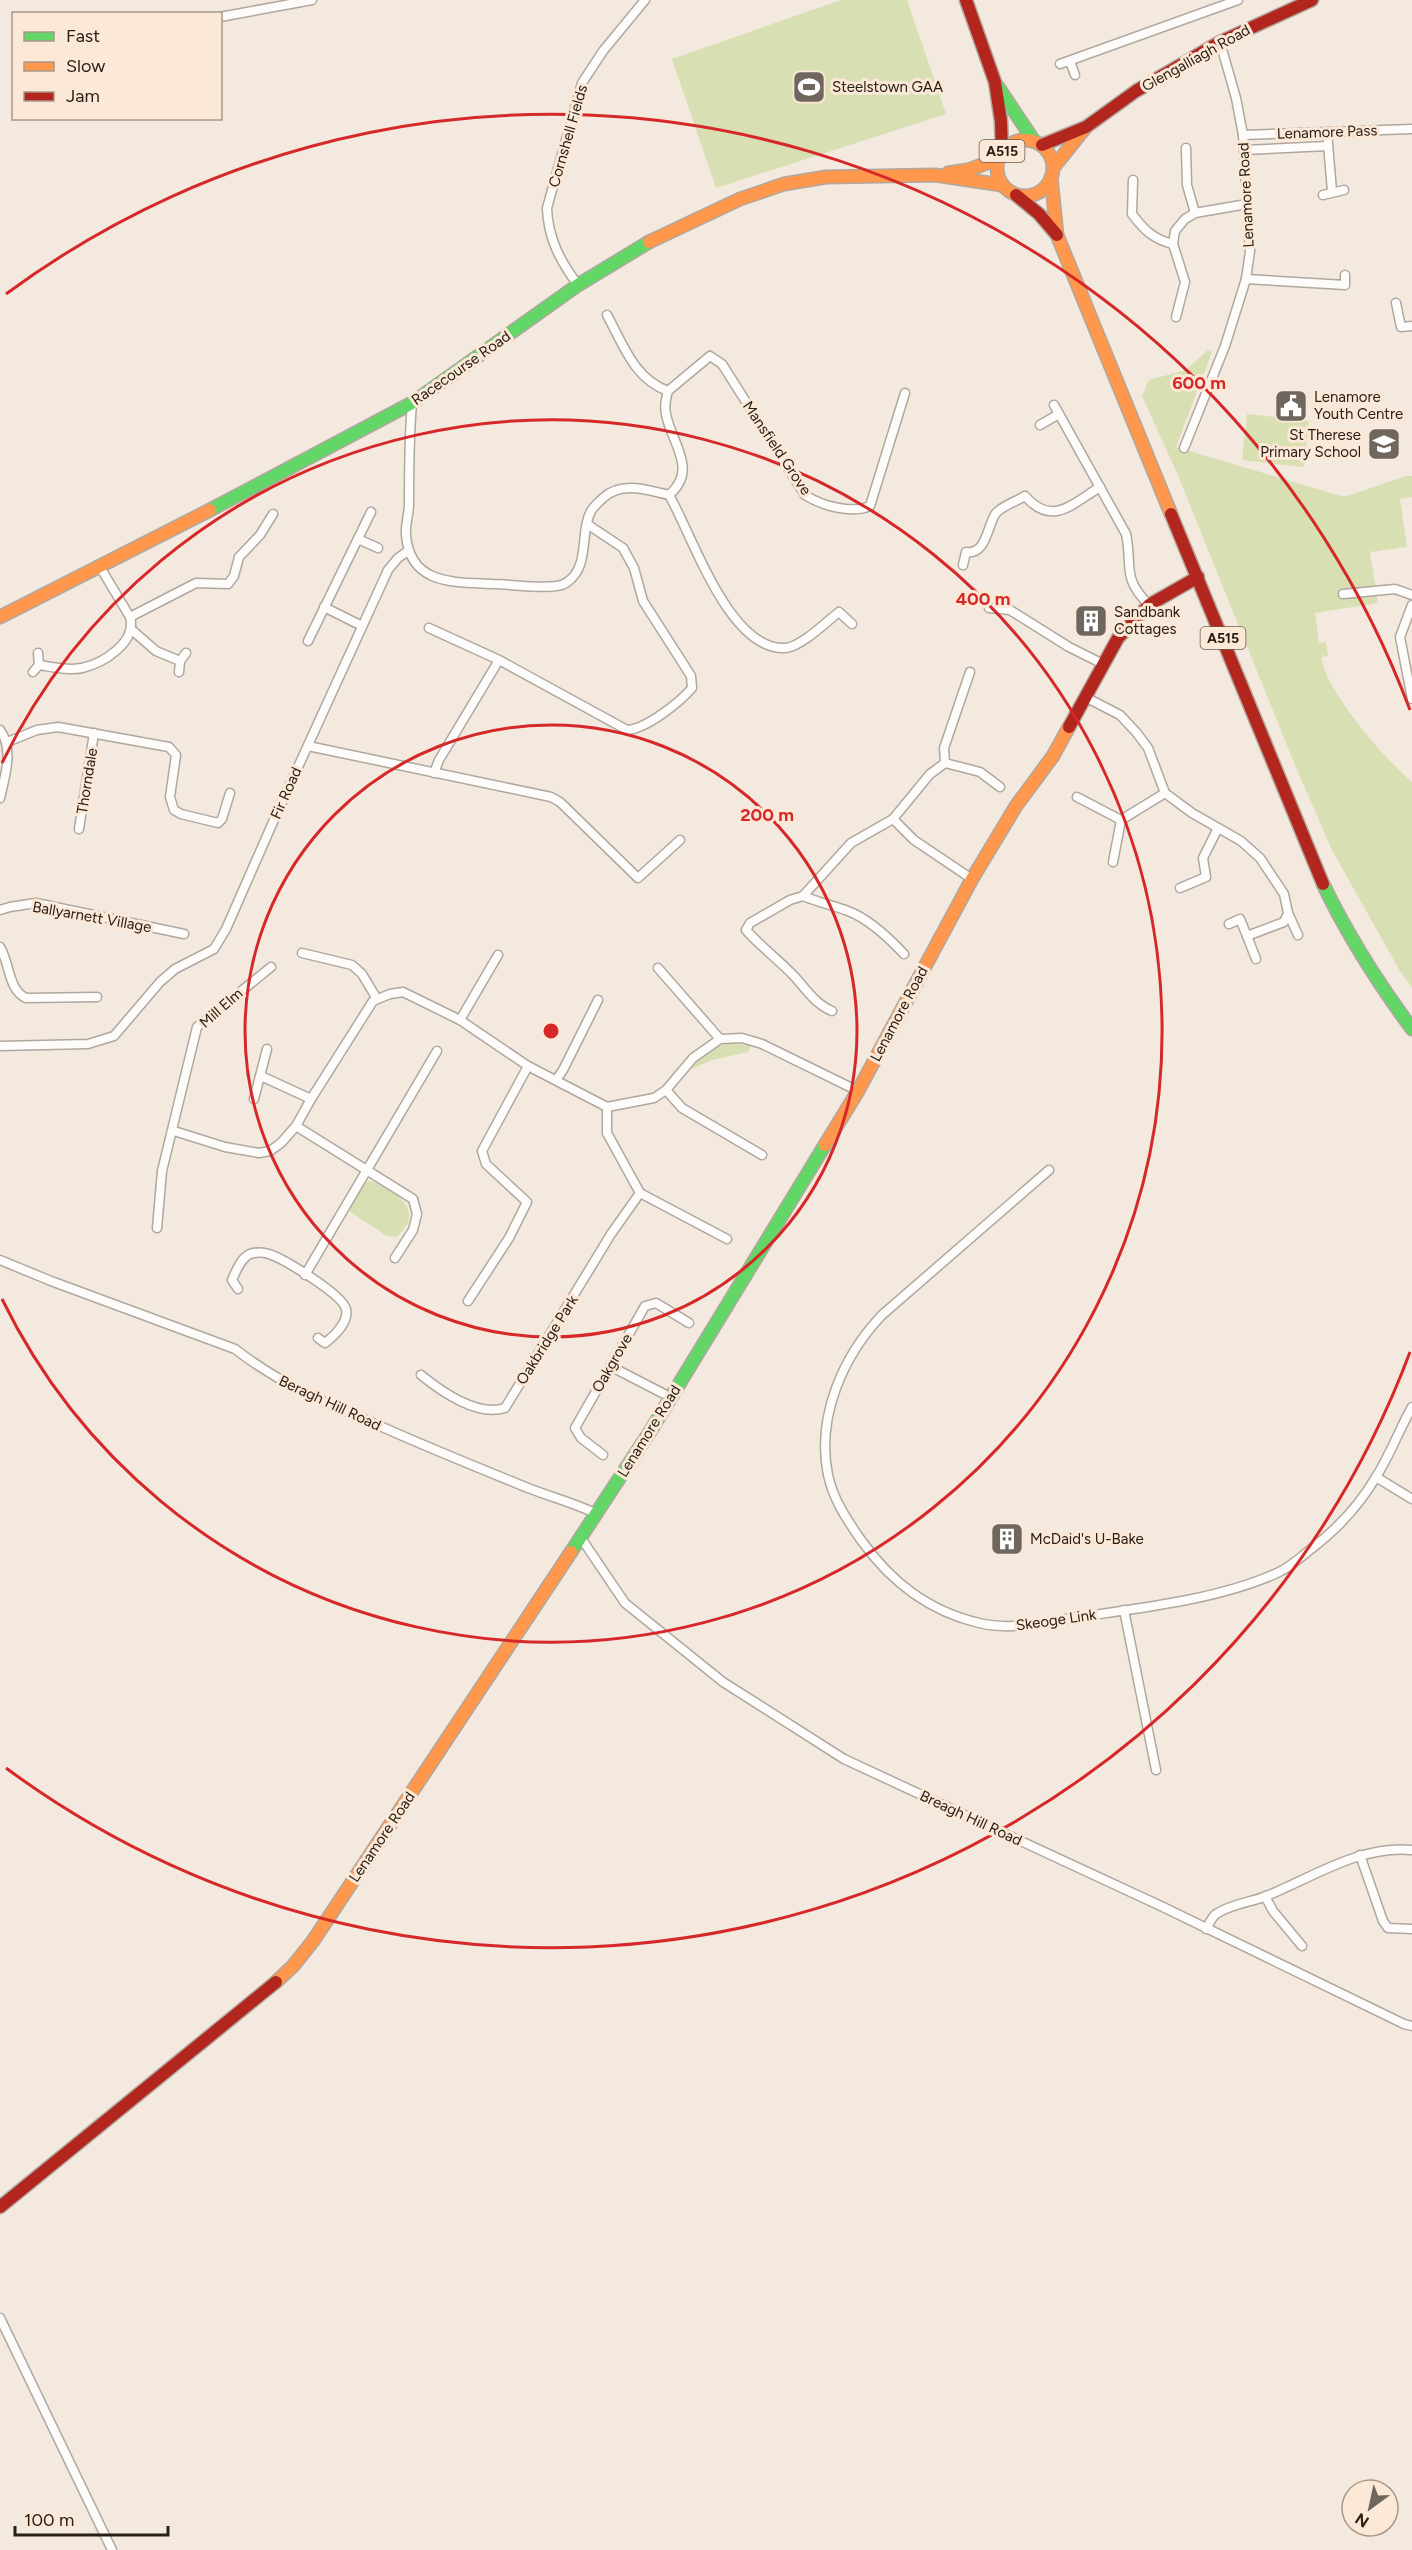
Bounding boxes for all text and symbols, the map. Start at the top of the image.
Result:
legend [12,12,222,120]
street label: Glengalliagh Road [1139,21,1253,95]
text: Fast [66,25,100,47]
text: Slow [66,55,105,77]
sports icon: Steelstown GAA [791,69,827,105]
place label: Steelstown GAA [832,78,943,96]
street label: Cornshell Fields [545,83,591,189]
text: Jam [66,85,100,107]
street label: Lenamore Pass [1276,121,1378,143]
road number: A515 [980,140,1024,162]
street label: Lenamore Road [1234,142,1258,248]
street label: Racecourse Road [408,327,514,409]
text: 600 m [1172,372,1226,394]
public building icon: Lenamore Youth Centre [1273,388,1309,424]
place label: Lenamore Youth Centre [1314,388,1403,423]
street label: Mansfield Grove [739,398,815,498]
place label: St Therese Primary School [1260,426,1361,461]
school or university icon: St Therese Primary School [1366,426,1402,462]
text: 400 m [956,588,1010,610]
building icon: Sandbank Cottages [1073,603,1109,639]
place label: Sandbank Cottages [1114,603,1181,638]
road number: A515 [1200,627,1246,649]
street label: Thorndale [73,747,101,815]
street label: Fir Road [267,764,305,822]
text: 200 m [740,804,794,826]
street label: Ballyarnett Village [31,898,153,936]
street label: Lenamore Road [866,963,932,1065]
street label: Mill Elm [196,984,246,1032]
centre of rings [541,1021,561,1041]
street label: Oakbridge Park [512,1291,582,1388]
street label: Oakgrove [588,1331,636,1395]
street label: Beragh Hill Road [276,1371,384,1435]
street label: Lenamore Road [614,1382,684,1480]
building icon: McDaid's U-Bake [989,1521,1025,1557]
place label: McDaid's U-Bake [1030,1530,1144,1548]
street label: Skeoge Link [1015,1605,1098,1635]
street label: Breagh Hill Road [917,1786,1025,1850]
street label: Lenamore Road [345,1788,419,1886]
north arrow [1340,2478,1400,2538]
scale bar [15,2499,168,2537]
text: 100 m [24,2509,74,2531]
text: N [1352,2509,1372,2531]

